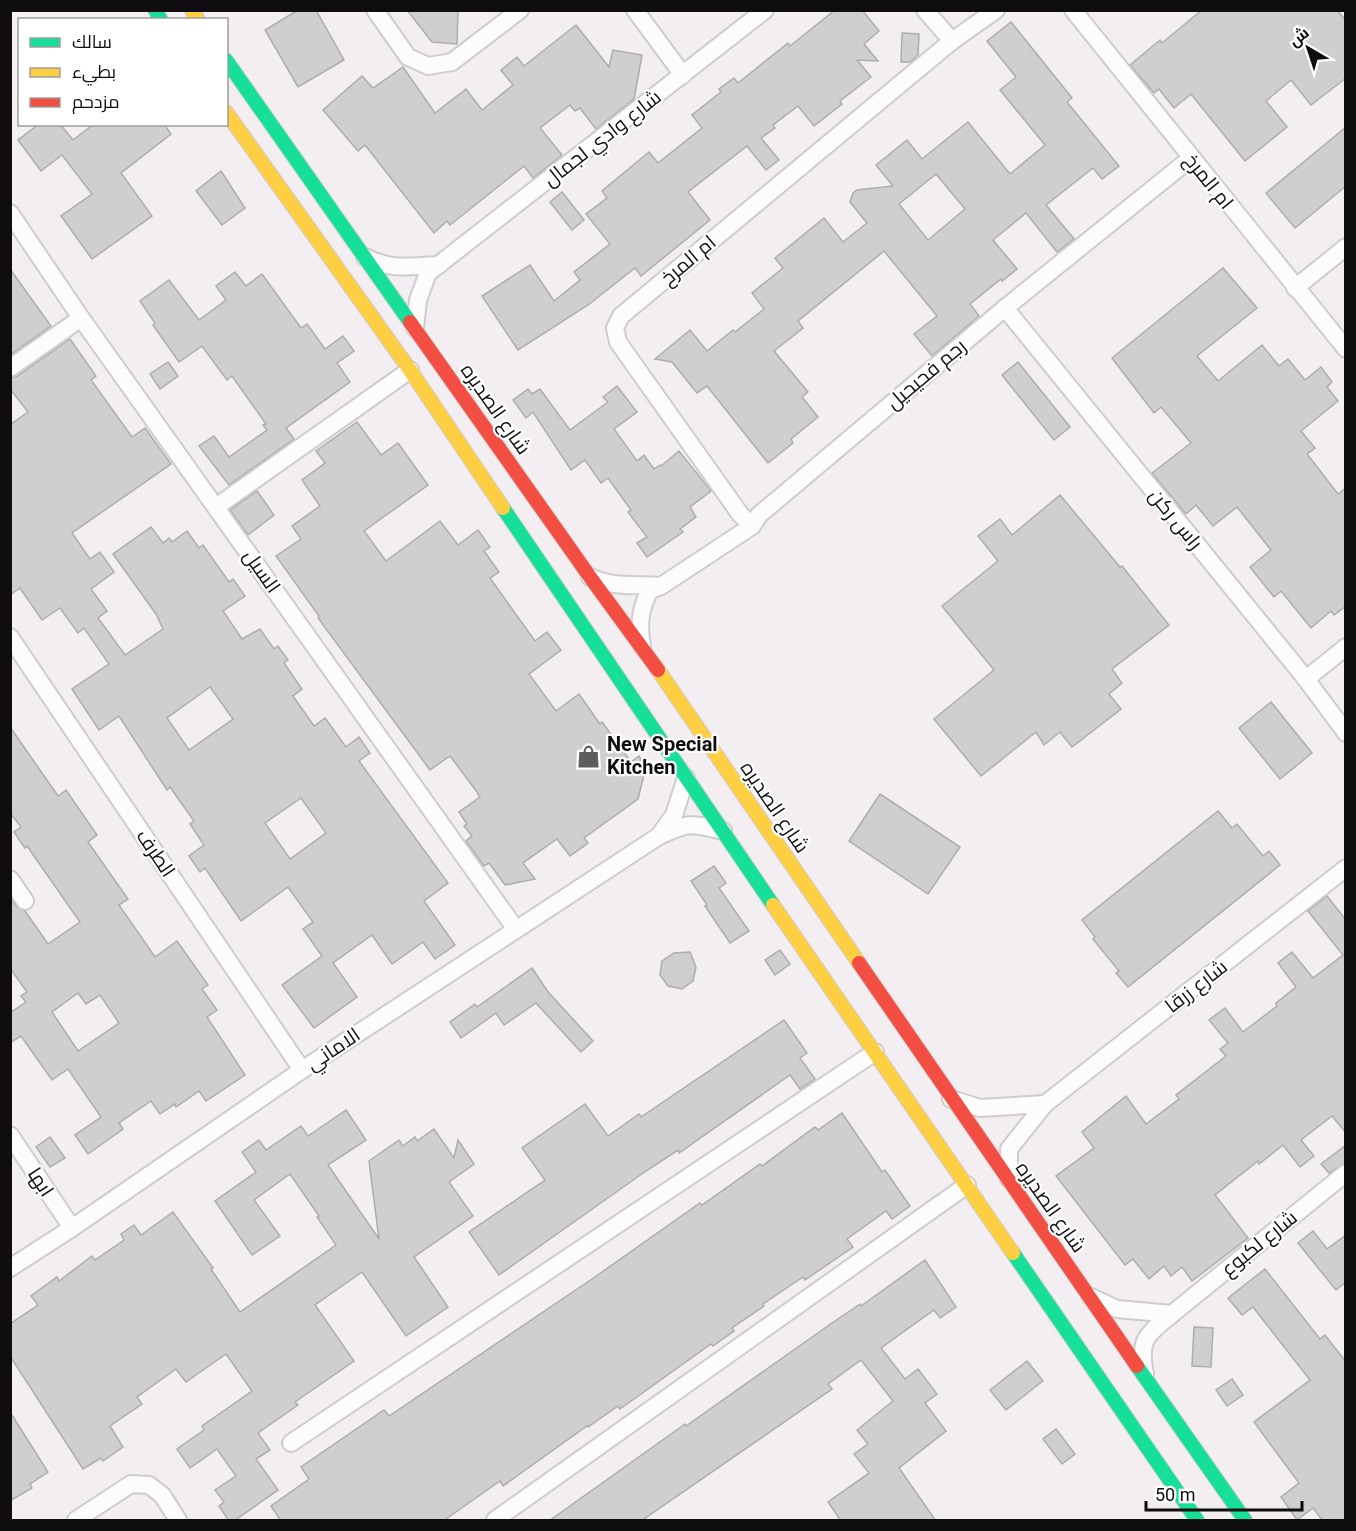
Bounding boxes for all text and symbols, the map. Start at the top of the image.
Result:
legend [18,18,228,126]
north arrow [1278,18,1338,78]
text: ش [1285,23,1313,51]
text: سالك [72,31,112,52]
text: بطيء [72,61,116,86]
street label: شارع وادي لجمال [538,85,668,195]
text: مزدحم [72,91,120,114]
street label: ام المرخ [1178,148,1239,215]
street label: ام المرخ [655,230,722,292]
street label: رجم فحيحيل [881,334,972,416]
street label: شارع الصديره [454,359,536,460]
street label: راس ركن [1143,484,1208,555]
street label: السيل [238,544,286,598]
place label: New Special Kitchen [607,732,718,779]
shop icon: New Special Kitchen [576,743,602,769]
street label: شارع الصديره [734,757,814,859]
street label: الطرف [131,825,181,881]
street label: شارع زرقا [1160,954,1233,1019]
street label: الاماني [301,1022,367,1079]
street label: شارع الصديره [1009,1157,1091,1258]
street label: ابها [22,1163,59,1202]
street label: شارع لكبوع [1216,1205,1303,1282]
scale bar [1146,1474,1302,1512]
text: 50 m [1155,1484,1195,1505]

